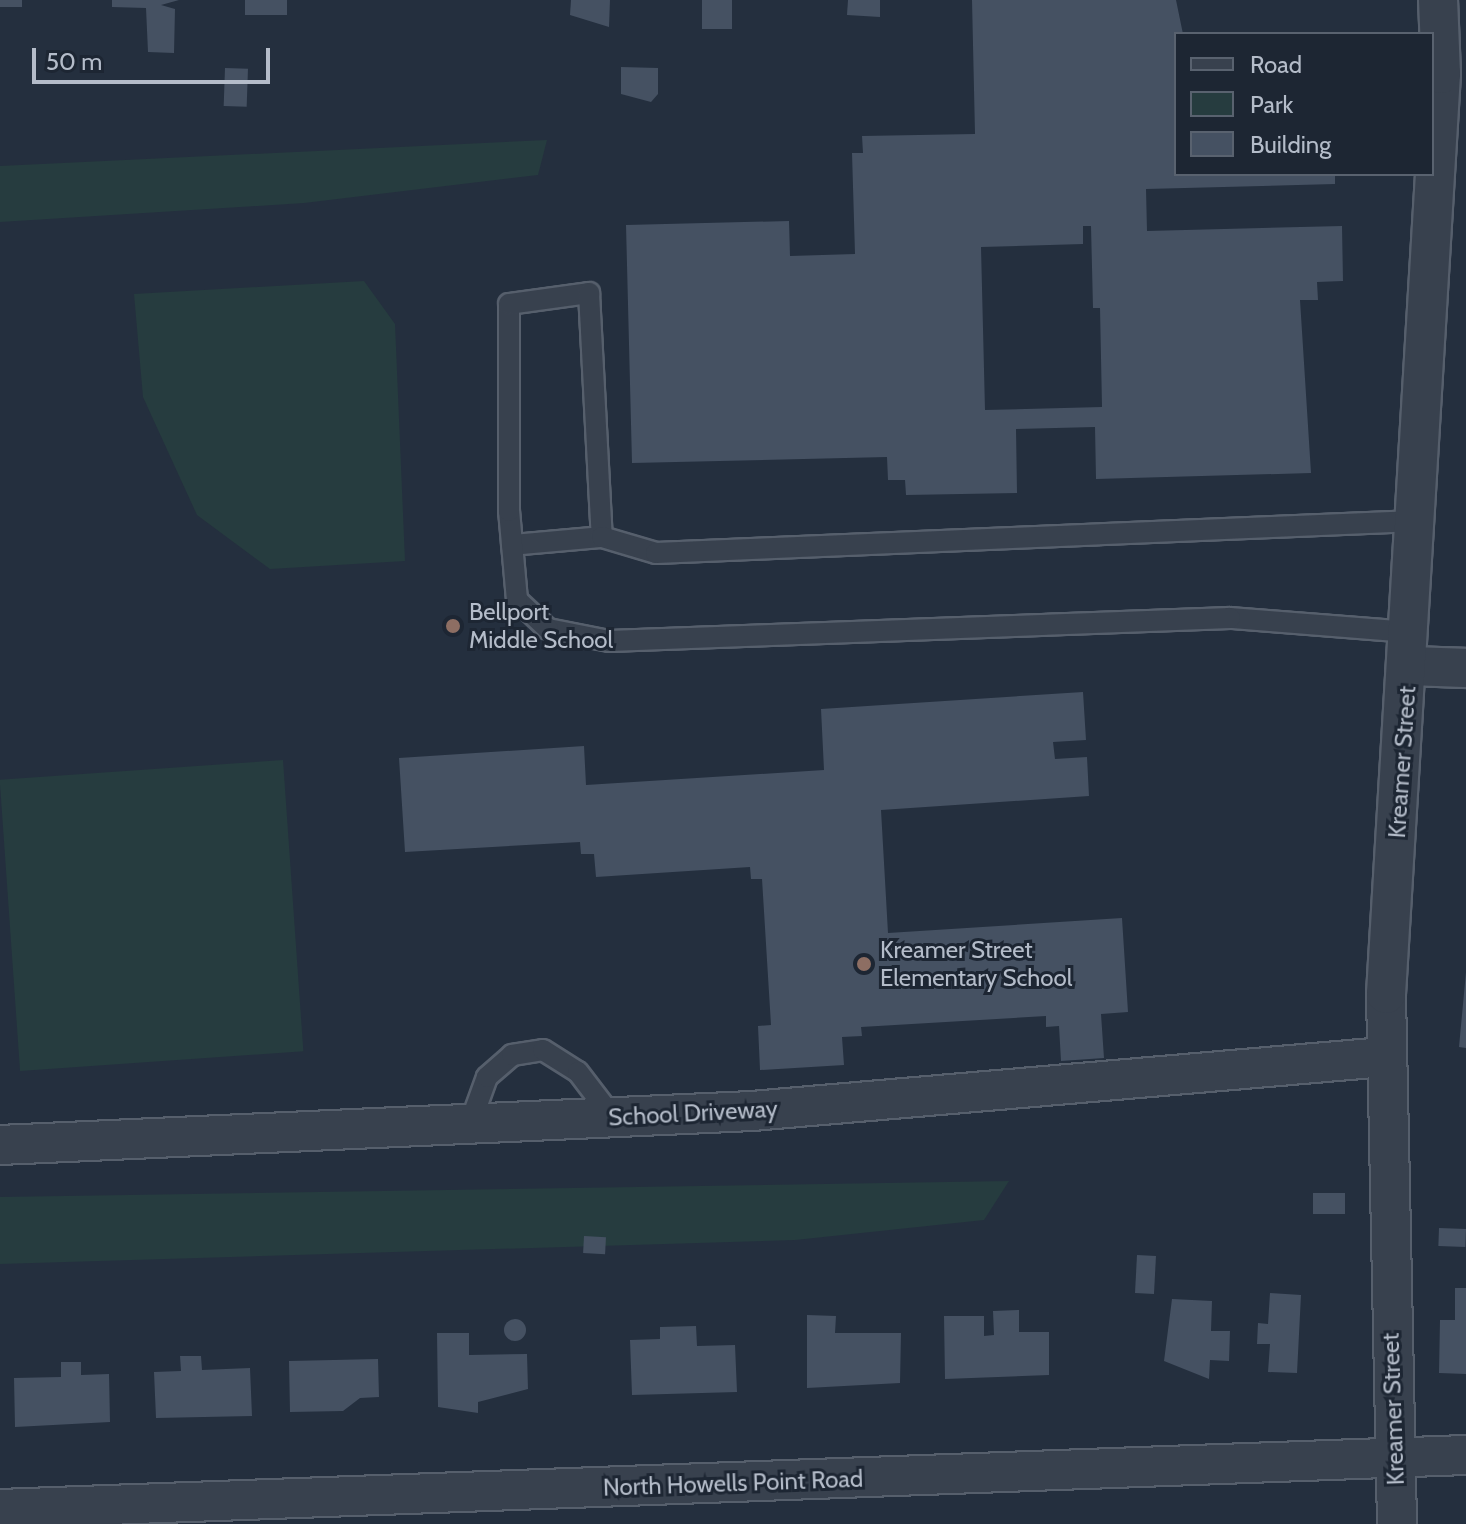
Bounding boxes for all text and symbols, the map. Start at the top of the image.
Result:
scale bar [36,32,274,82]
legend [1174,32,1434,176]
text: 50 m [46,47,102,76]
text: Road [1250,50,1302,79]
text: Park [1250,90,1293,119]
text: Building [1250,130,1331,159]
place label: Bellport Middle School [469,598,613,654]
marker: Bellport Middle School [444,617,462,635]
street label: Kreamer Street [1382,685,1422,839]
place label: Kreamer Street Elementary School [880,936,1072,992]
marker: Kreamer Street Elementary School [855,955,873,973]
street label: School Driveway [608,1094,778,1132]
street label: Kreamer Street [1376,1332,1410,1486]
street label: North Howells Point Road [602,1464,864,1502]

